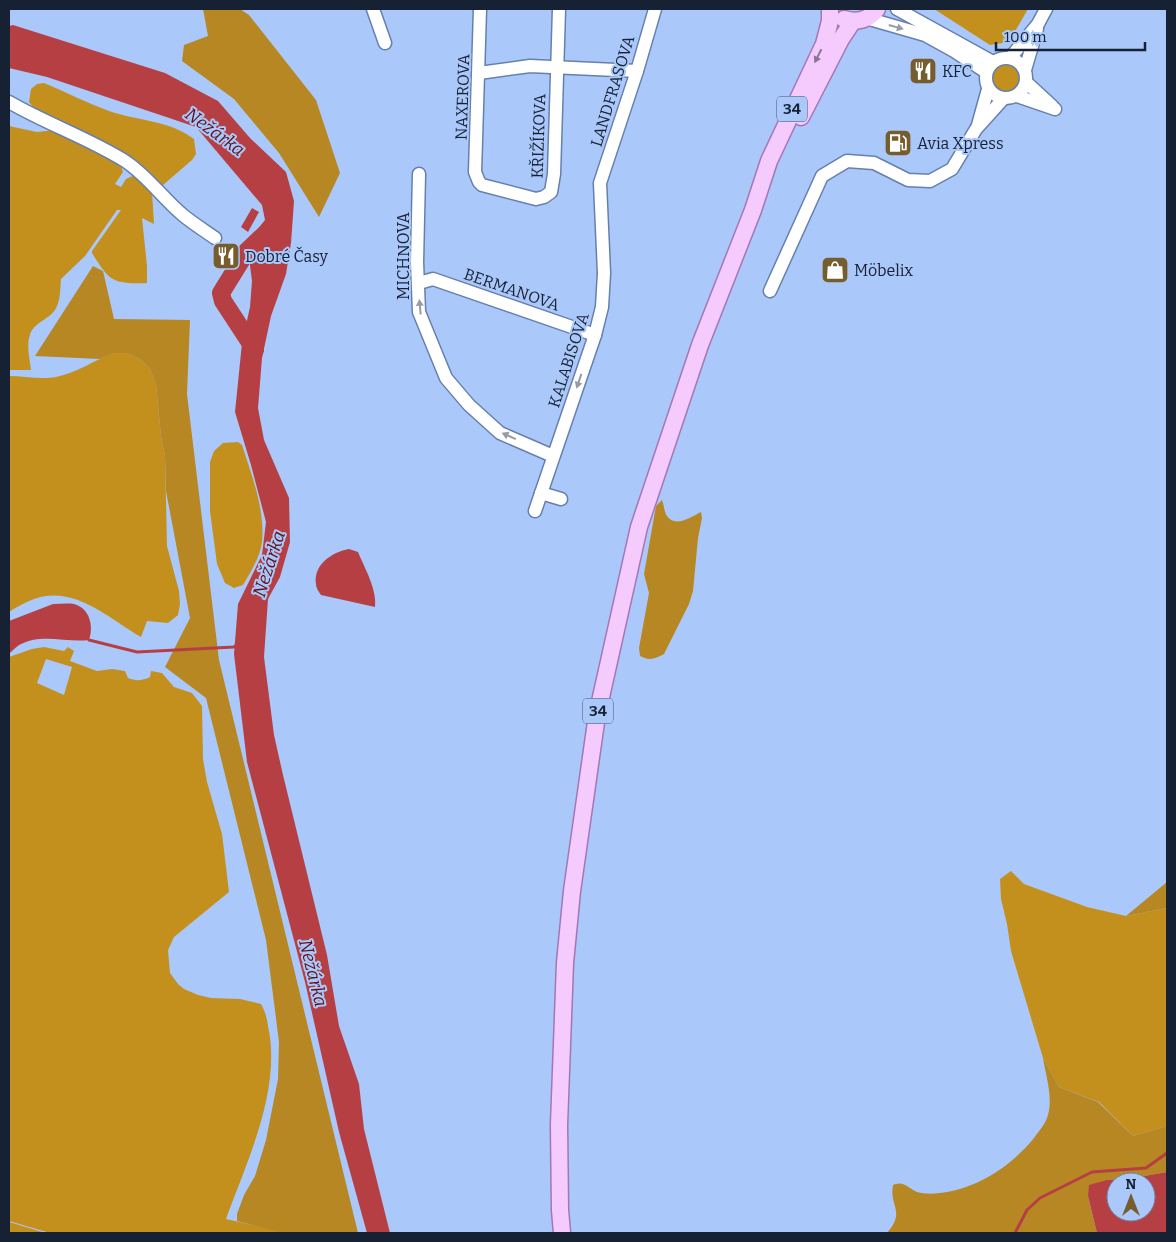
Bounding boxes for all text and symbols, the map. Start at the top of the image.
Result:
scale bar [996,20,1145,52]
one-way arrow [888,23,903,31]
text: 100 m [1004,28,1047,46]
street label: LANDFRASOVA [587,33,639,149]
one-way arrow [814,48,822,63]
street label: NAXEROVA [452,53,474,140]
restaurant icon: KFC [908,56,938,86]
place label: KFC [942,62,972,81]
street label: KŘIŽÍKOVA [527,93,549,179]
road number: 34 [777,96,807,122]
water label: Nežárka [181,103,249,161]
fuel station icon: Avia Xpress [883,128,913,158]
place label: Avia Xpress [917,134,1004,153]
street label: MICHNOVA [394,211,413,300]
restaurant icon: Dobré Časy [211,241,241,271]
place label: Dobré Časy [245,246,329,266]
shop icon: Möbelix [820,255,850,285]
place label: Möbelix [854,261,913,280]
street label: BERMANOVA [462,264,563,315]
one-way arrow [416,299,424,315]
street label: KALABISOVA [544,310,593,410]
one-way arrow [575,374,583,389]
one-way arrow [502,432,516,440]
water label: Nežárka [248,528,290,600]
road number: 34 [583,698,613,724]
water label: Nežárka [294,937,332,1009]
north arrow [1106,1172,1156,1222]
text: N [1126,1176,1137,1193]

